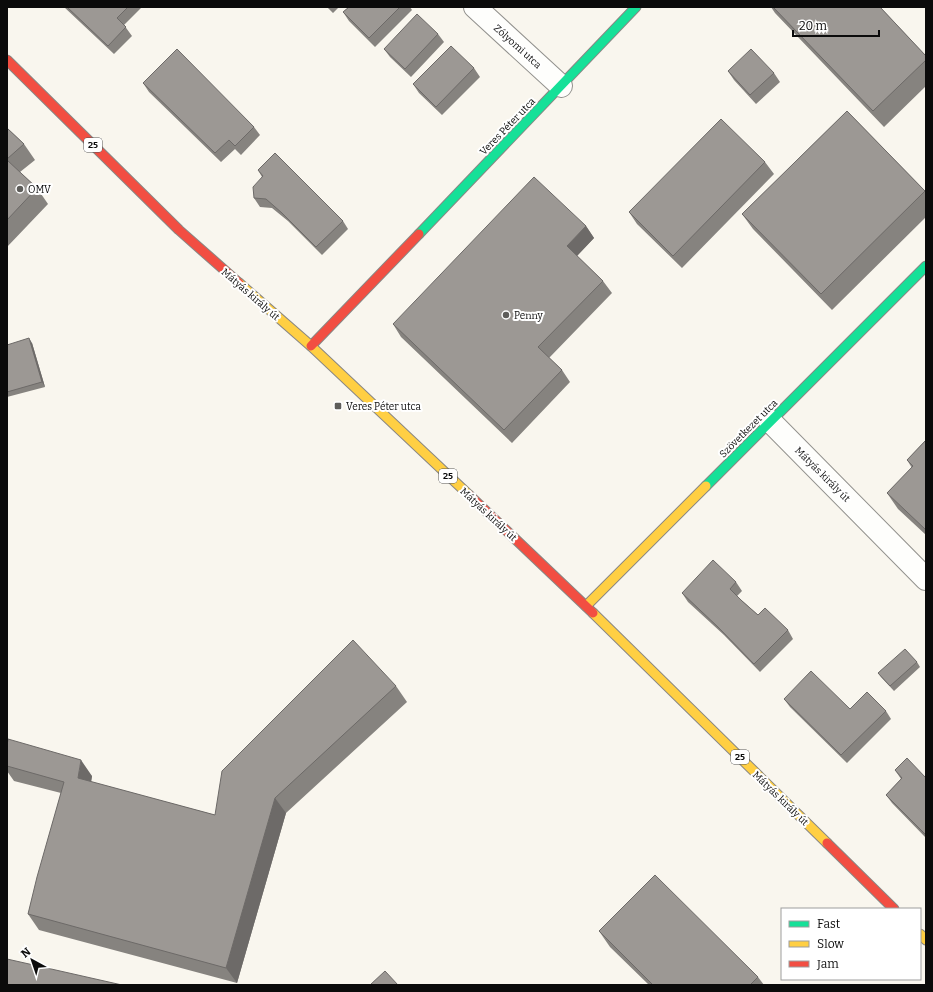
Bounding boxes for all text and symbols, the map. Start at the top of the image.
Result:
scale bar [793,12,879,38]
text: 20 m [799,19,828,33]
street label: Zólyomi utca [491,22,544,72]
street label: Veres Péter utca [477,95,538,158]
road number: 25 [84,138,102,152]
marker: OMV [15,184,25,194]
place label: OMV [28,184,51,196]
street label: Mátyás király út [219,266,283,323]
marker: Penny [501,310,511,320]
place label: Penny [514,310,544,322]
street label: Szövetkezet utca [717,397,781,460]
marker: Veres Péter utca [333,401,343,411]
place label: Veres Péter utca [346,401,421,413]
street label: Mátyás király út [792,444,853,505]
road number: 25 [439,469,457,483]
street label: Mátyás király út [458,485,520,544]
road number: 25 [731,750,749,764]
street label: Mátyás király út [750,768,812,829]
legend [781,908,921,980]
text: Fast [817,917,841,931]
text: Slow [817,937,844,951]
north arrow [12,940,52,980]
text: N [18,945,34,960]
text: Jam [816,957,839,971]

